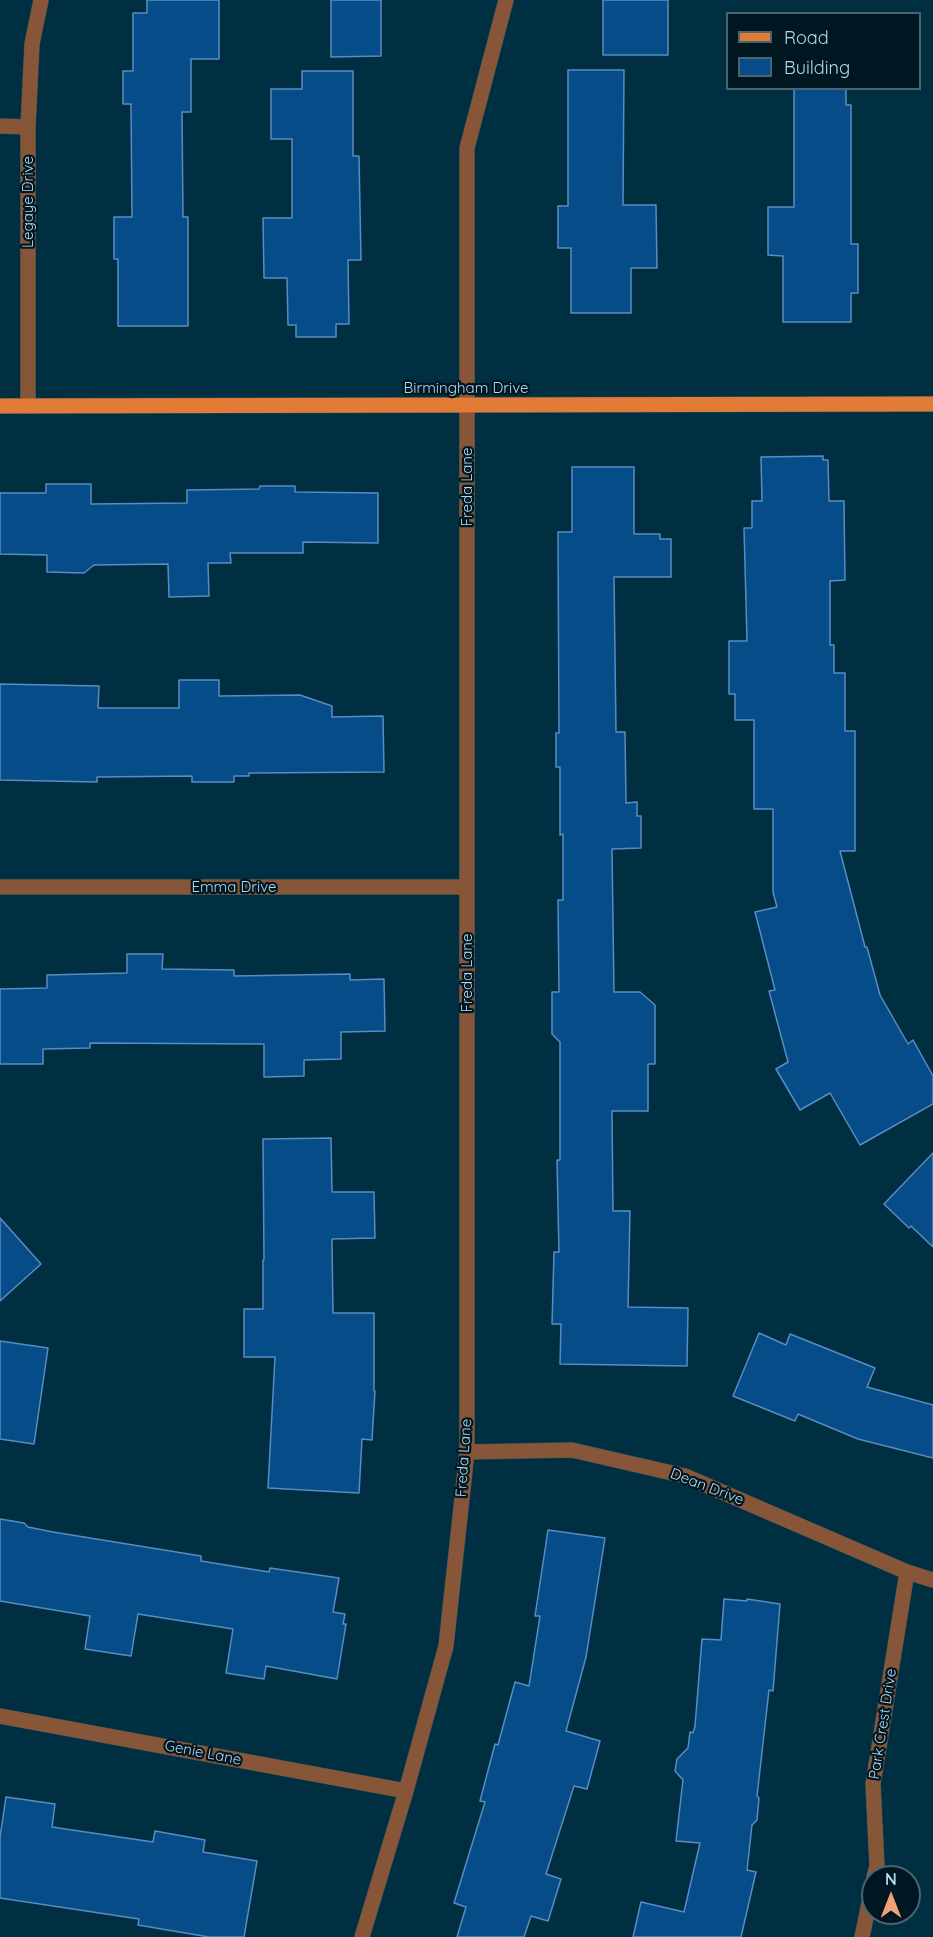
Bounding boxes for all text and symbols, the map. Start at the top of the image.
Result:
legend [726,12,921,90]
text: Road [784,26,829,49]
text: Building [784,56,850,79]
street label: Legaye Drive [19,156,37,248]
street label: Birmingham Drive [403,379,529,397]
street label: Freda Lane [458,448,476,526]
street label: Emma Drive [191,878,277,896]
street label: Freda Lane [458,934,476,1012]
street label: Freda Lane [452,1418,476,1498]
street label: Dean Drive [668,1465,746,1509]
street label: Park Crest Drive [865,1667,901,1781]
street label: Genie Lane [163,1737,243,1769]
north arrow [861,1865,921,1925]
text: N [885,1869,897,1889]

